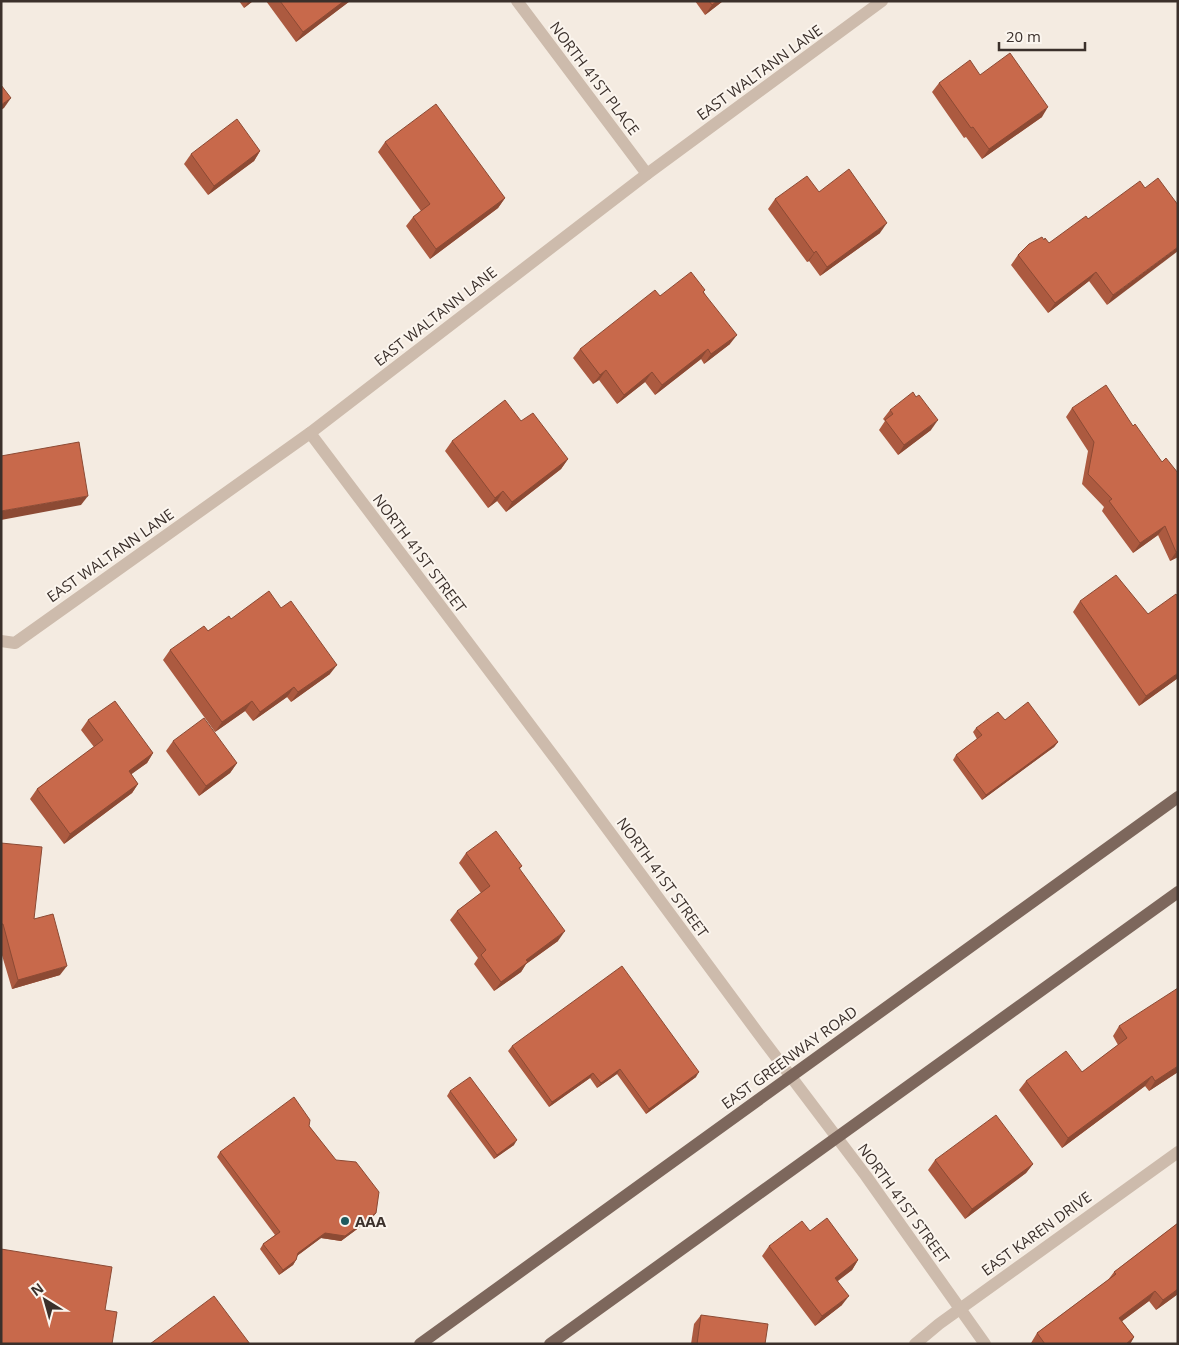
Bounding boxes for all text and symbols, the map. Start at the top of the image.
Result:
street label: NORTH 41ST PLACE [546,17,644,139]
street label: EAST WALTANN LANE [692,20,826,124]
scale bar [999,20,1085,52]
text: 20 m [1006,26,1041,46]
street label: EAST WALTANN LANE [370,262,500,370]
street label: NORTH 41ST STREET [369,490,472,617]
street label: EAST WALTANN LANE [43,504,177,606]
street label: NORTH 41ST STREET [613,813,714,942]
street label: EAST GREENWAY ROAD [717,1001,861,1113]
street label: NORTH 41ST STREET [854,1139,955,1268]
street label: EAST KAREN DRIVE [977,1186,1095,1280]
place label: AAA [355,1211,387,1231]
marker: AAA [339,1215,351,1227]
north arrow [20,1275,70,1325]
text: N [27,1278,47,1300]

